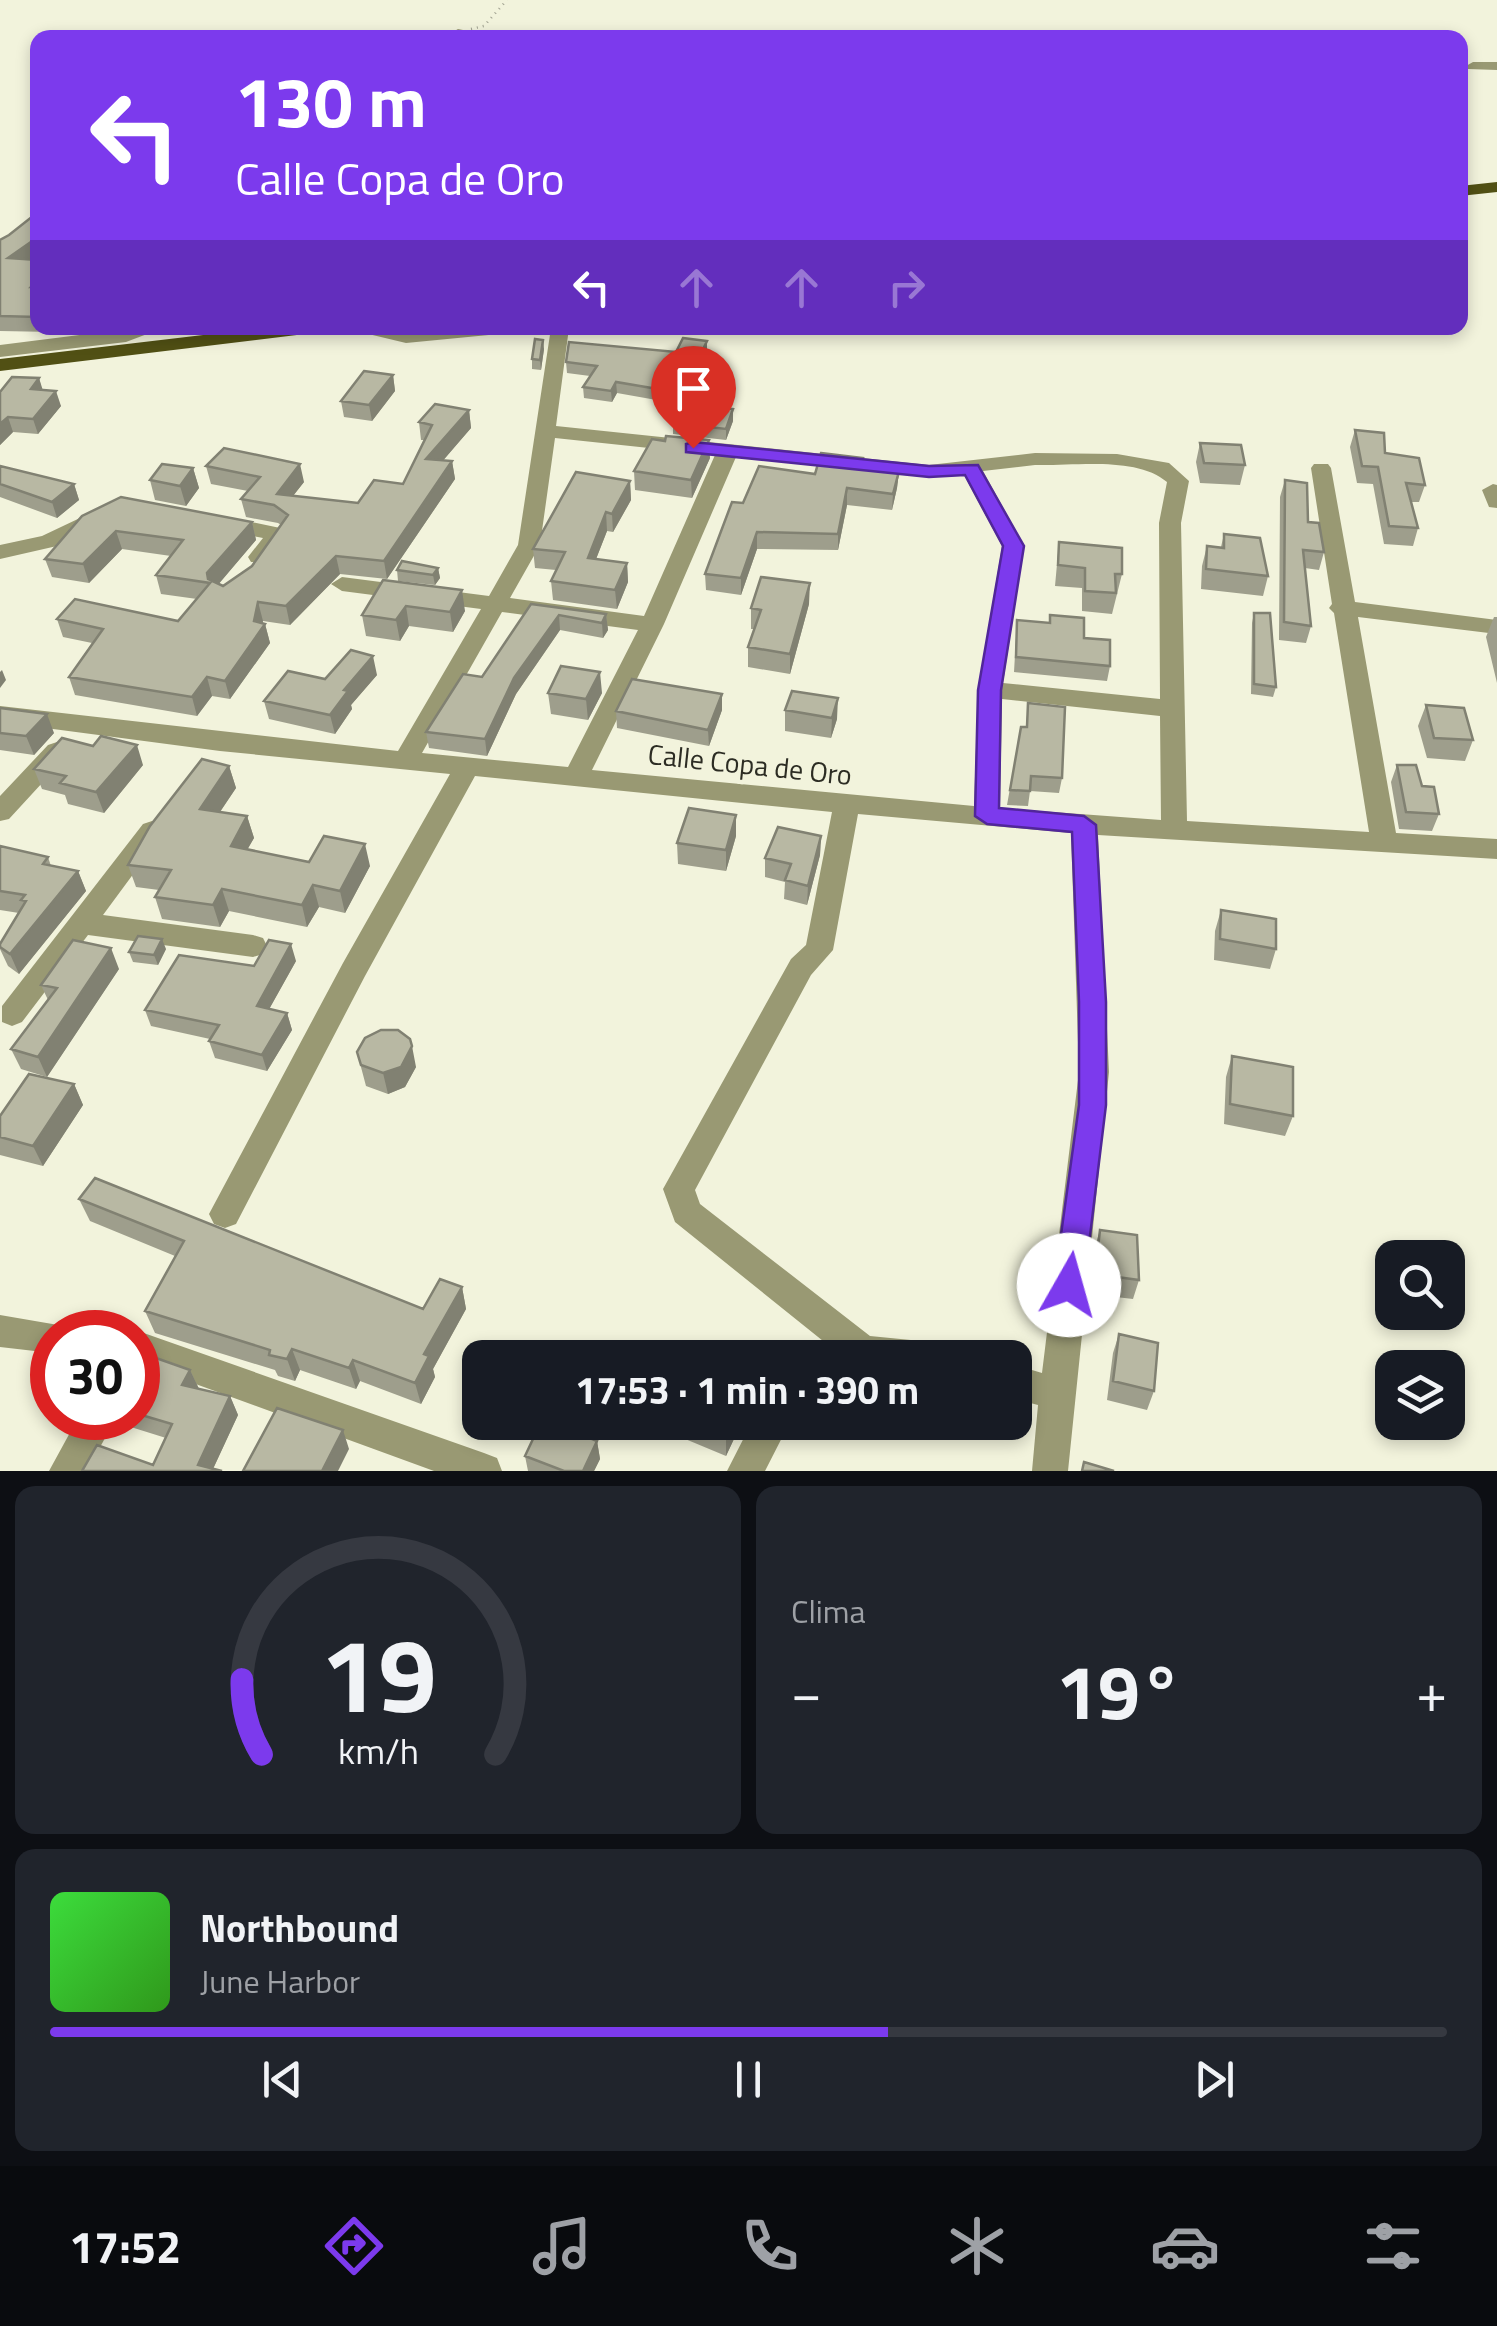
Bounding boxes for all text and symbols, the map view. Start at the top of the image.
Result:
text: 130 m [235,48,427,154]
icon: left [70,70,200,200]
text: Calle Copa de Oro [235,144,564,212]
icon: left [564,260,619,315]
icon: ahead [669,260,724,315]
icon: ahead [774,260,829,315]
icon: right [879,260,934,315]
pin [651,346,736,449]
icon: arrive [666,361,721,416]
street label: Calle Copa de Oro [646,732,854,796]
position arrow [1017,1233,1121,1337]
map controls [1375,1240,1465,1440]
button: search [1375,1240,1465,1330]
speed limit sign: 30 [30,1310,160,1440]
button: layers [1375,1350,1465,1440]
text: 17:53 · 1 min · 390 m [575,1361,919,1419]
text: Clima [791,1587,866,1635]
text: 19 [320,1594,436,1752]
text: 19° [1056,1634,1182,1748]
text: − [791,1650,822,1733]
text: + [1416,1650,1447,1733]
text: km/h [338,1723,418,1778]
text: Northbound [200,1899,399,1957]
text: June Harbor [200,1957,360,2005]
icon: previous [255,2052,310,2107]
icon: pause [721,2052,776,2107]
icon: next [1187,2052,1242,2107]
icon: directions [319,2211,389,2281]
icon: music [527,2211,597,2281]
icon: phone [735,2211,805,2281]
icon: climate [942,2211,1012,2281]
icon: car [1150,2211,1220,2281]
icon: filters [1358,2211,1428,2281]
text: 17:52 [69,2212,181,2280]

